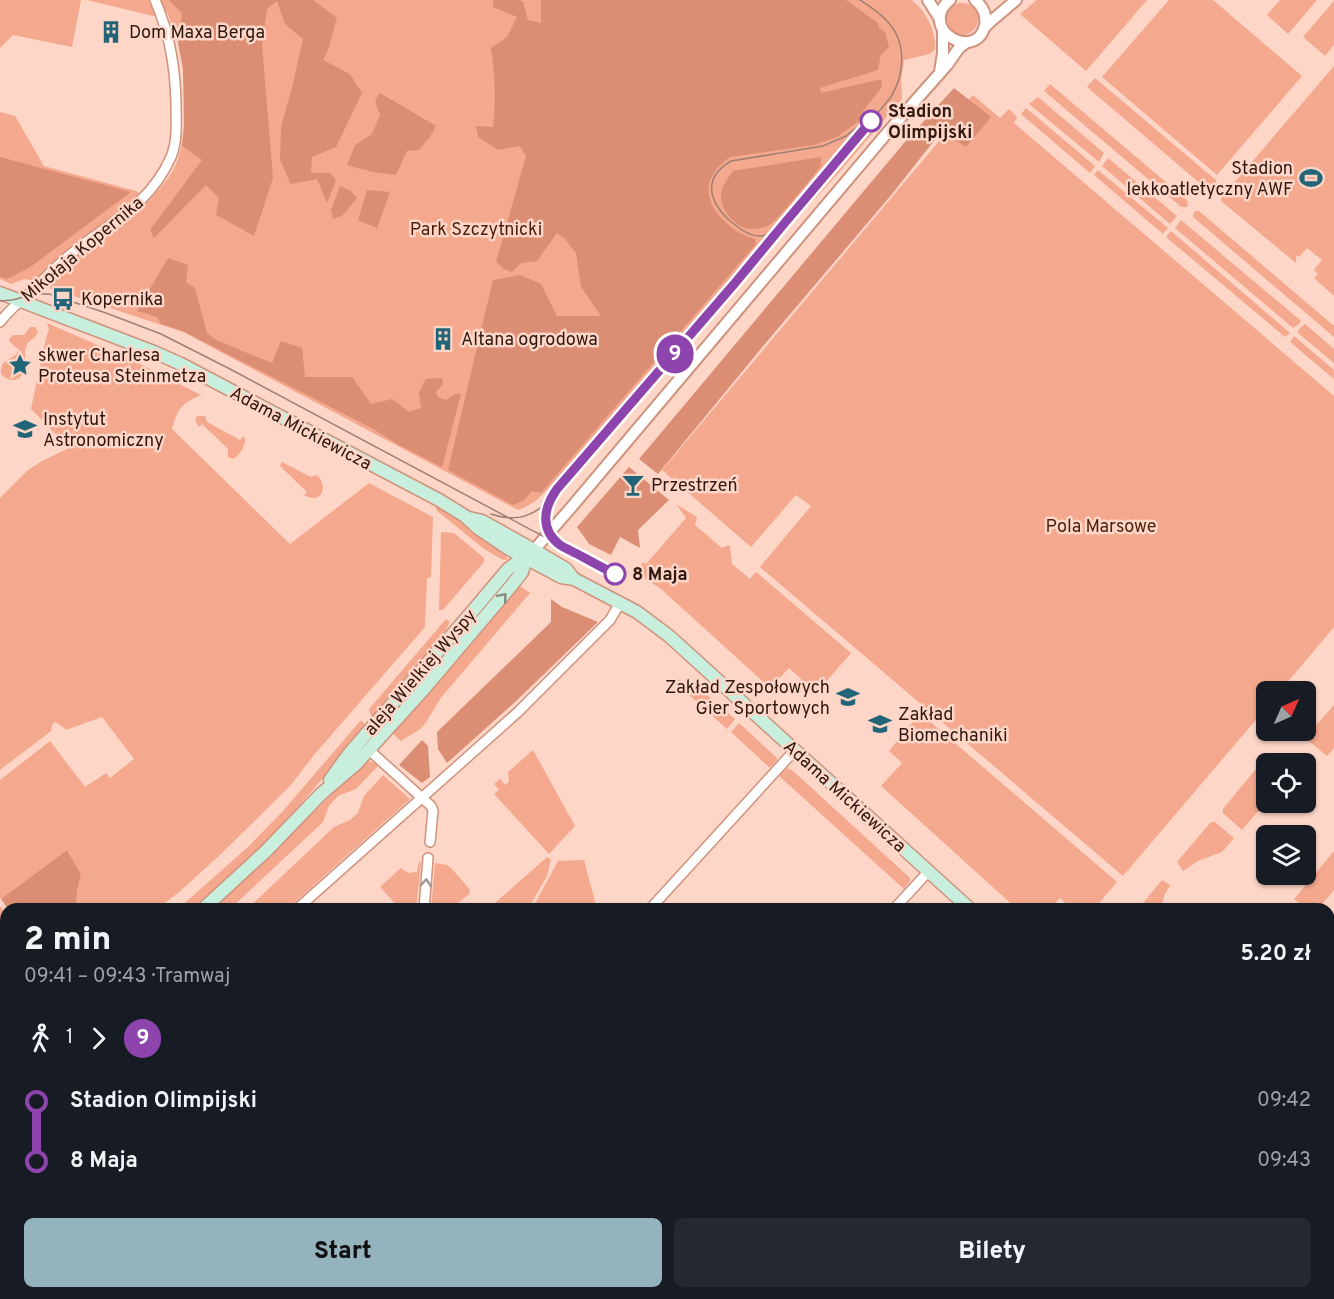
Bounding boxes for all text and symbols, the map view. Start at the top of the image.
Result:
building icon: Dom Maxa Berga [98,19,124,45]
place label: Dom Maxa Berga [129,22,265,45]
place label: Stadion Olimpijski [888,101,972,145]
marker: Stadion Olimpijski [860,110,882,132]
place label: Stadion lekkoatletyczny AWF [1126,158,1293,202]
sports icon: Stadion lekkoatletyczny AWF [1298,165,1324,191]
street label: Mikołaja Kopernika [16,192,148,306]
park label: Park Szczytnicki [410,219,542,242]
bus stop icon: Kopernika [50,286,76,312]
place label: Kopernika [81,288,163,310]
building icon: Altana ogrodowa [430,326,456,352]
place label: Altana ogrodowa [461,329,598,352]
line badge: 9 [656,334,694,374]
text: 9 [669,341,681,368]
place label: skwer Charlesa Proteusa Steinmetza [38,345,206,389]
place icon: skwer Charlesa Proteusa Steinmetza [7,352,33,378]
street label: Adama Mickiewicza [225,382,375,476]
place label: Instytut Astronomiczny [43,409,164,453]
school or university icon: Instytut Astronomiczny [12,416,38,442]
bar icon: Przestrzeń [620,472,646,498]
place label: Przestrzeń [651,475,738,498]
park label: Pola Marsowe [1046,516,1156,539]
marker: 8 Maja [604,563,626,585]
place label: 8 Maja [632,564,688,587]
one-way arrow [496,593,507,604]
street label: aleja Wielkiej Wyspy [360,605,482,741]
place label: Zakład Zespołowych Gier Sportowych [665,677,830,721]
north arrow [1256,681,1316,741]
map controls [1256,681,1316,885]
school or university icon: Zakład Zespołowych Gier Sportowych [835,684,861,710]
place label: Zakład Biomechaniki [898,704,1008,748]
school or university icon: Zakład Biomechaniki [867,711,893,737]
street label: Adama Mickiewicza [778,736,910,858]
button: locate [1256,753,1316,813]
button: layers [1256,825,1316,885]
one-way arrow [419,879,432,888]
text: 2 min [24,920,111,962]
text: 5.20 zł [1240,941,1311,968]
text: 09:41 – 09:43 · Tramwaj [24,964,230,990]
icon: walk [24,1022,57,1055]
icon: forward [82,1022,115,1055]
text: 1 [66,1025,73,1051]
text: 9 [136,1025,149,1052]
text: Stadion Olimpijski [70,1088,257,1115]
text: 09:42 [1257,1088,1311,1114]
text: 8 Maja [70,1148,138,1175]
text: 09:43 [1257,1148,1311,1174]
button: Start [24,1218,662,1287]
button: Bilety [674,1218,1311,1287]

